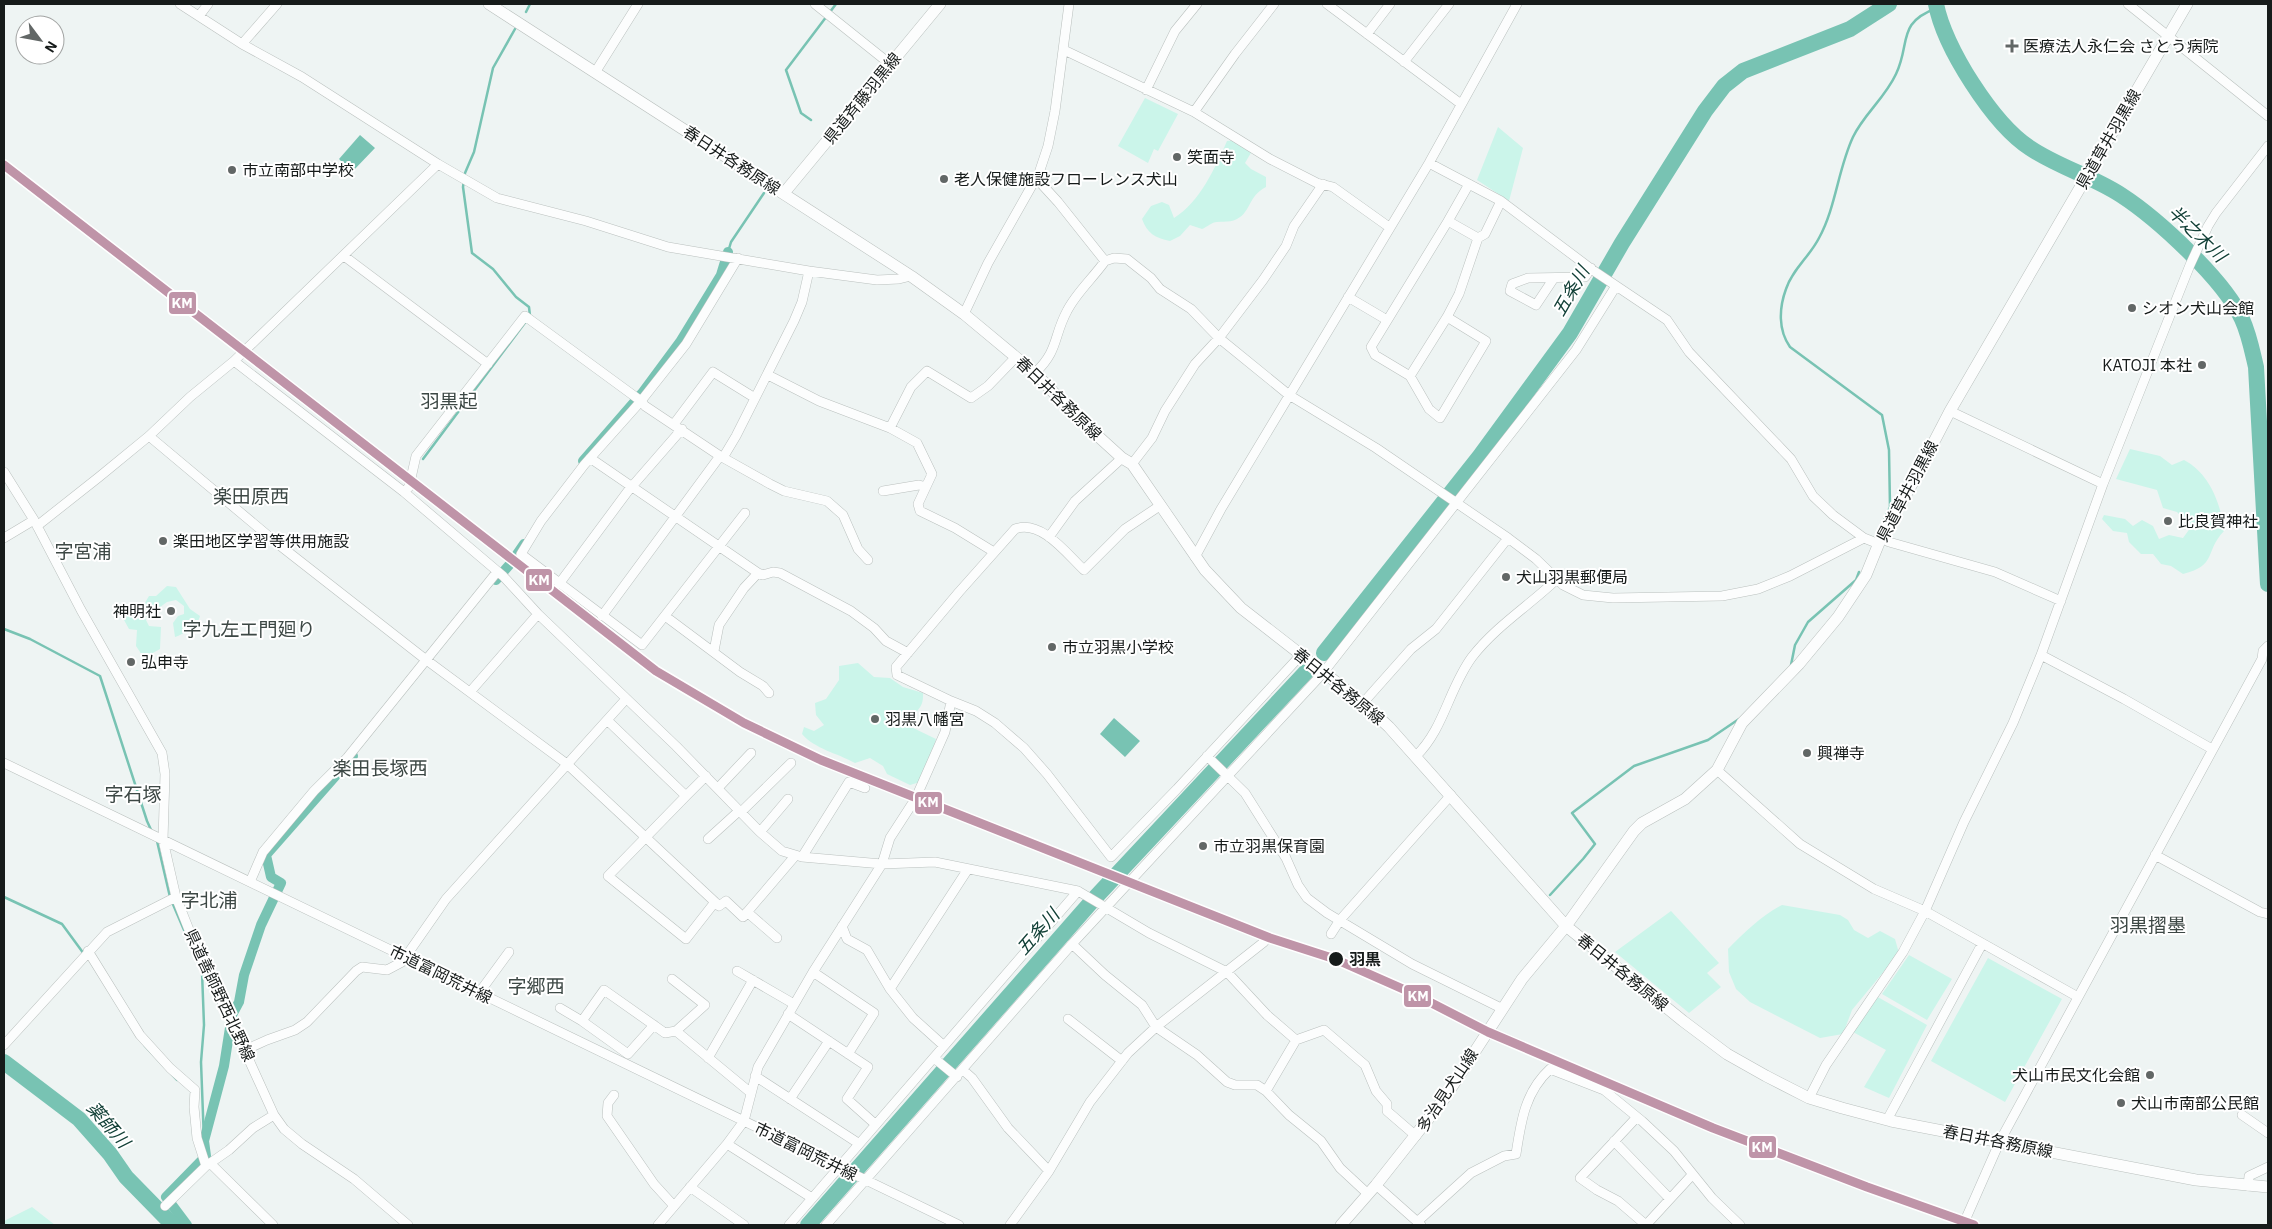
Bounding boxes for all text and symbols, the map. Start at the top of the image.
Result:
north arrow [15,15,65,65]
place label: 医療法人永仁会 さとう病院 [2023,36,2219,56]
text: N [41,38,61,56]
marker: 医療法人永仁会 さとう病院 [2005,39,2019,53]
street label: 県道斉藤羽黒線 [819,48,905,148]
street label: 県道草井羽黒線 [2071,85,2145,193]
street label: 春日井各務原線 [680,121,784,199]
place label: 笑面寺 [1187,147,1235,167]
marker: 笑面寺 [1171,151,1183,163]
place label: 市立南部中学校 [242,160,354,180]
marker: 市立南部中学校 [226,164,238,176]
place label: 老人保健施設フローレンス犬山 [954,169,1178,189]
marker: 老人保健施設フローレンス犬山 [938,173,950,185]
water label: 半之木川 [2163,200,2233,268]
water label: 五条川 [1547,260,1595,320]
line badge: KM [168,291,197,315]
text: KM [171,294,193,312]
place label: シオン犬山会館 [2142,298,2254,318]
marker: シオン犬山会館 [2126,302,2138,314]
street label: 春日井各務原線 [1012,352,1106,444]
place label: KATOJI 本社 [2102,355,2192,375]
marker: KATOJI 本社 [2196,359,2208,371]
district label: 羽黒起 [420,389,478,413]
street label: 県道草井羽黒線 [1872,437,1942,545]
district label: 楽田原西 [213,484,289,508]
place label: 比良賀神社 [2178,511,2258,531]
marker: 比良賀神社 [2162,515,2174,527]
place label: 楽田地区学習等供用施設 [173,531,349,551]
marker: 楽田地区学習等供用施設 [157,535,169,547]
district label: 字宮浦 [54,539,112,563]
place label: 犬山羽黒郵便局 [1516,567,1628,587]
line badge: KM [525,568,553,592]
text: KM [528,571,550,589]
marker: 犬山羽黒郵便局 [1500,571,1512,583]
place label: 神明社 [113,601,161,621]
marker: 神明社 [165,605,177,617]
district label: 字九左エ門廻り [182,617,316,641]
place label: 市立羽黒小学校 [1062,637,1174,657]
marker: 市立羽黒小学校 [1046,641,1058,653]
street label: 春日井各務原線 [1289,643,1389,729]
place label: 弘申寺 [141,652,189,672]
marker: 弘申寺 [125,656,137,668]
place label: 羽黒八幡宮 [885,709,965,729]
marker: 羽黒八幡宮 [869,713,881,725]
place label: 興禅寺 [1817,743,1865,763]
marker: 興禅寺 [1801,747,1813,759]
district label: 楽田長塚西 [332,756,428,780]
district label: 字石塚 [104,782,162,806]
line badge: KM [914,791,943,815]
text: KM [917,793,939,811]
place label: 市立羽黒保育園 [1213,836,1325,856]
marker: 市立羽黒保育園 [1197,840,1209,852]
district label: 字北浦 [180,888,238,912]
water label: 五条川 [1011,902,1065,960]
district label: 羽黒摺墨 [2110,913,2186,937]
street label: 県道善師野西北野線 [181,926,259,1064]
street label: 春日井各務原線 [1573,929,1673,1015]
street label: 市道富岡荒井線 [386,940,496,1008]
place label: 羽黒 [1349,949,1381,969]
marker: 羽黒 [1327,950,1345,968]
district label: 字郷西 [507,974,565,998]
line badge: KM [1403,984,1432,1008]
text: KM [1407,987,1429,1005]
street label: 多治見犬山線 [1412,1045,1482,1135]
place label: 犬山市民文化会館 [2012,1065,2140,1085]
marker: 犬山市民文化会館 [2144,1069,2156,1081]
place label: 犬山市南部公民館 [2131,1093,2259,1113]
water label: 薬師川 [82,1097,136,1154]
marker: 犬山市南部公民館 [2115,1097,2127,1109]
street label: 市道富岡荒井線 [751,1117,861,1185]
street label: 春日井各務原線 [1941,1120,2055,1162]
line badge: KM [1748,1135,1777,1159]
text: KM [1751,1138,1773,1156]

